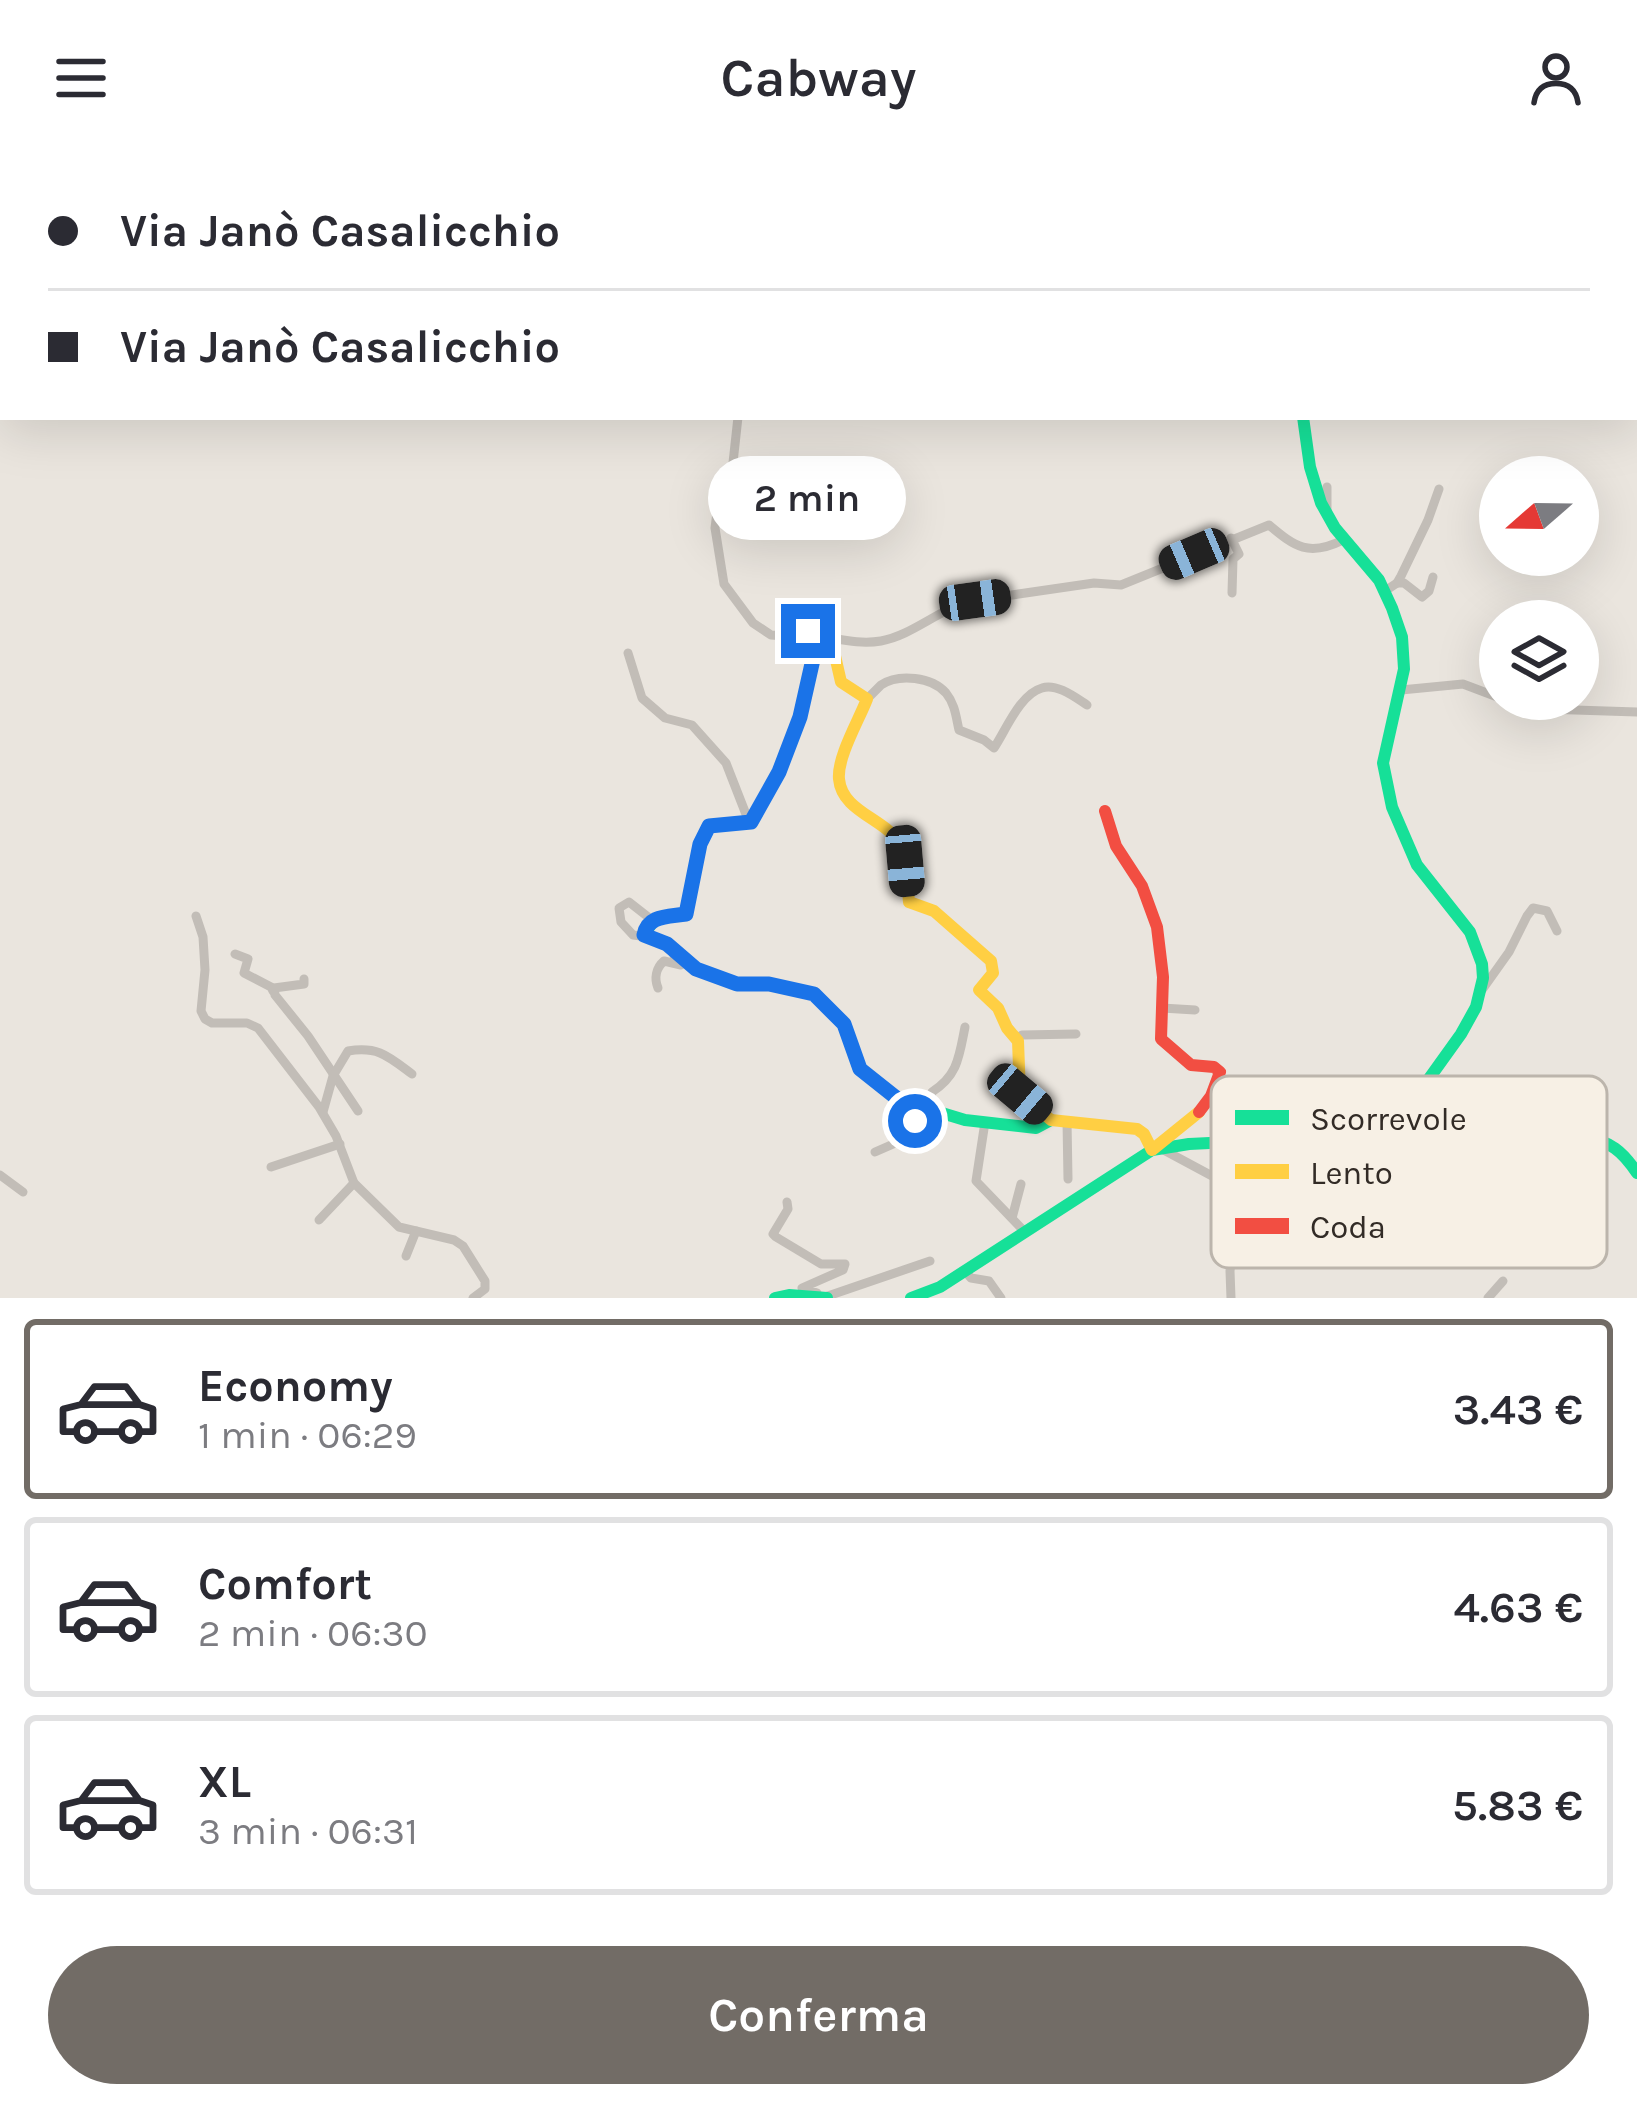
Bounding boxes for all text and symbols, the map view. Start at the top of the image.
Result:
icon: menu [48,45,114,111]
icon: person [1523,45,1589,111]
text: Cabway [721,46,916,110]
text: Via Janò Casalicchio [120,205,560,257]
text: Via Janò Casalicchio [120,321,560,373]
north arrow [1479,456,1599,576]
map controls [1479,456,1599,720]
callout: 2 min [709,457,907,541]
text: 2 min [754,475,860,521]
car [1154,523,1234,585]
car [937,577,1013,623]
button: layers [1479,600,1599,720]
route end [781,604,835,658]
car [884,824,926,898]
car [981,1057,1059,1131]
legend [1211,1076,1607,1268]
route start [888,1094,942,1148]
text: Scorrevole [1310,1100,1467,1138]
text: Lento [1310,1154,1393,1192]
text: Coda [1310,1208,1386,1246]
icon: car [54,1355,162,1463]
text: Economy [198,1360,393,1412]
text: 3.43 € [1453,1383,1583,1435]
text: 1 min · 06:29 [198,1412,417,1458]
icon: car [54,1553,162,1661]
text: Comfort [198,1558,372,1610]
text: 4.63 € [1453,1581,1583,1633]
text: 2 min · 06:30 [198,1610,428,1656]
icon: car [54,1751,162,1859]
text: XL [198,1756,251,1808]
text: 5.83 € [1452,1779,1583,1831]
text: 3 min · 06:31 [198,1808,418,1854]
button: Conferma [48,1946,1589,2084]

